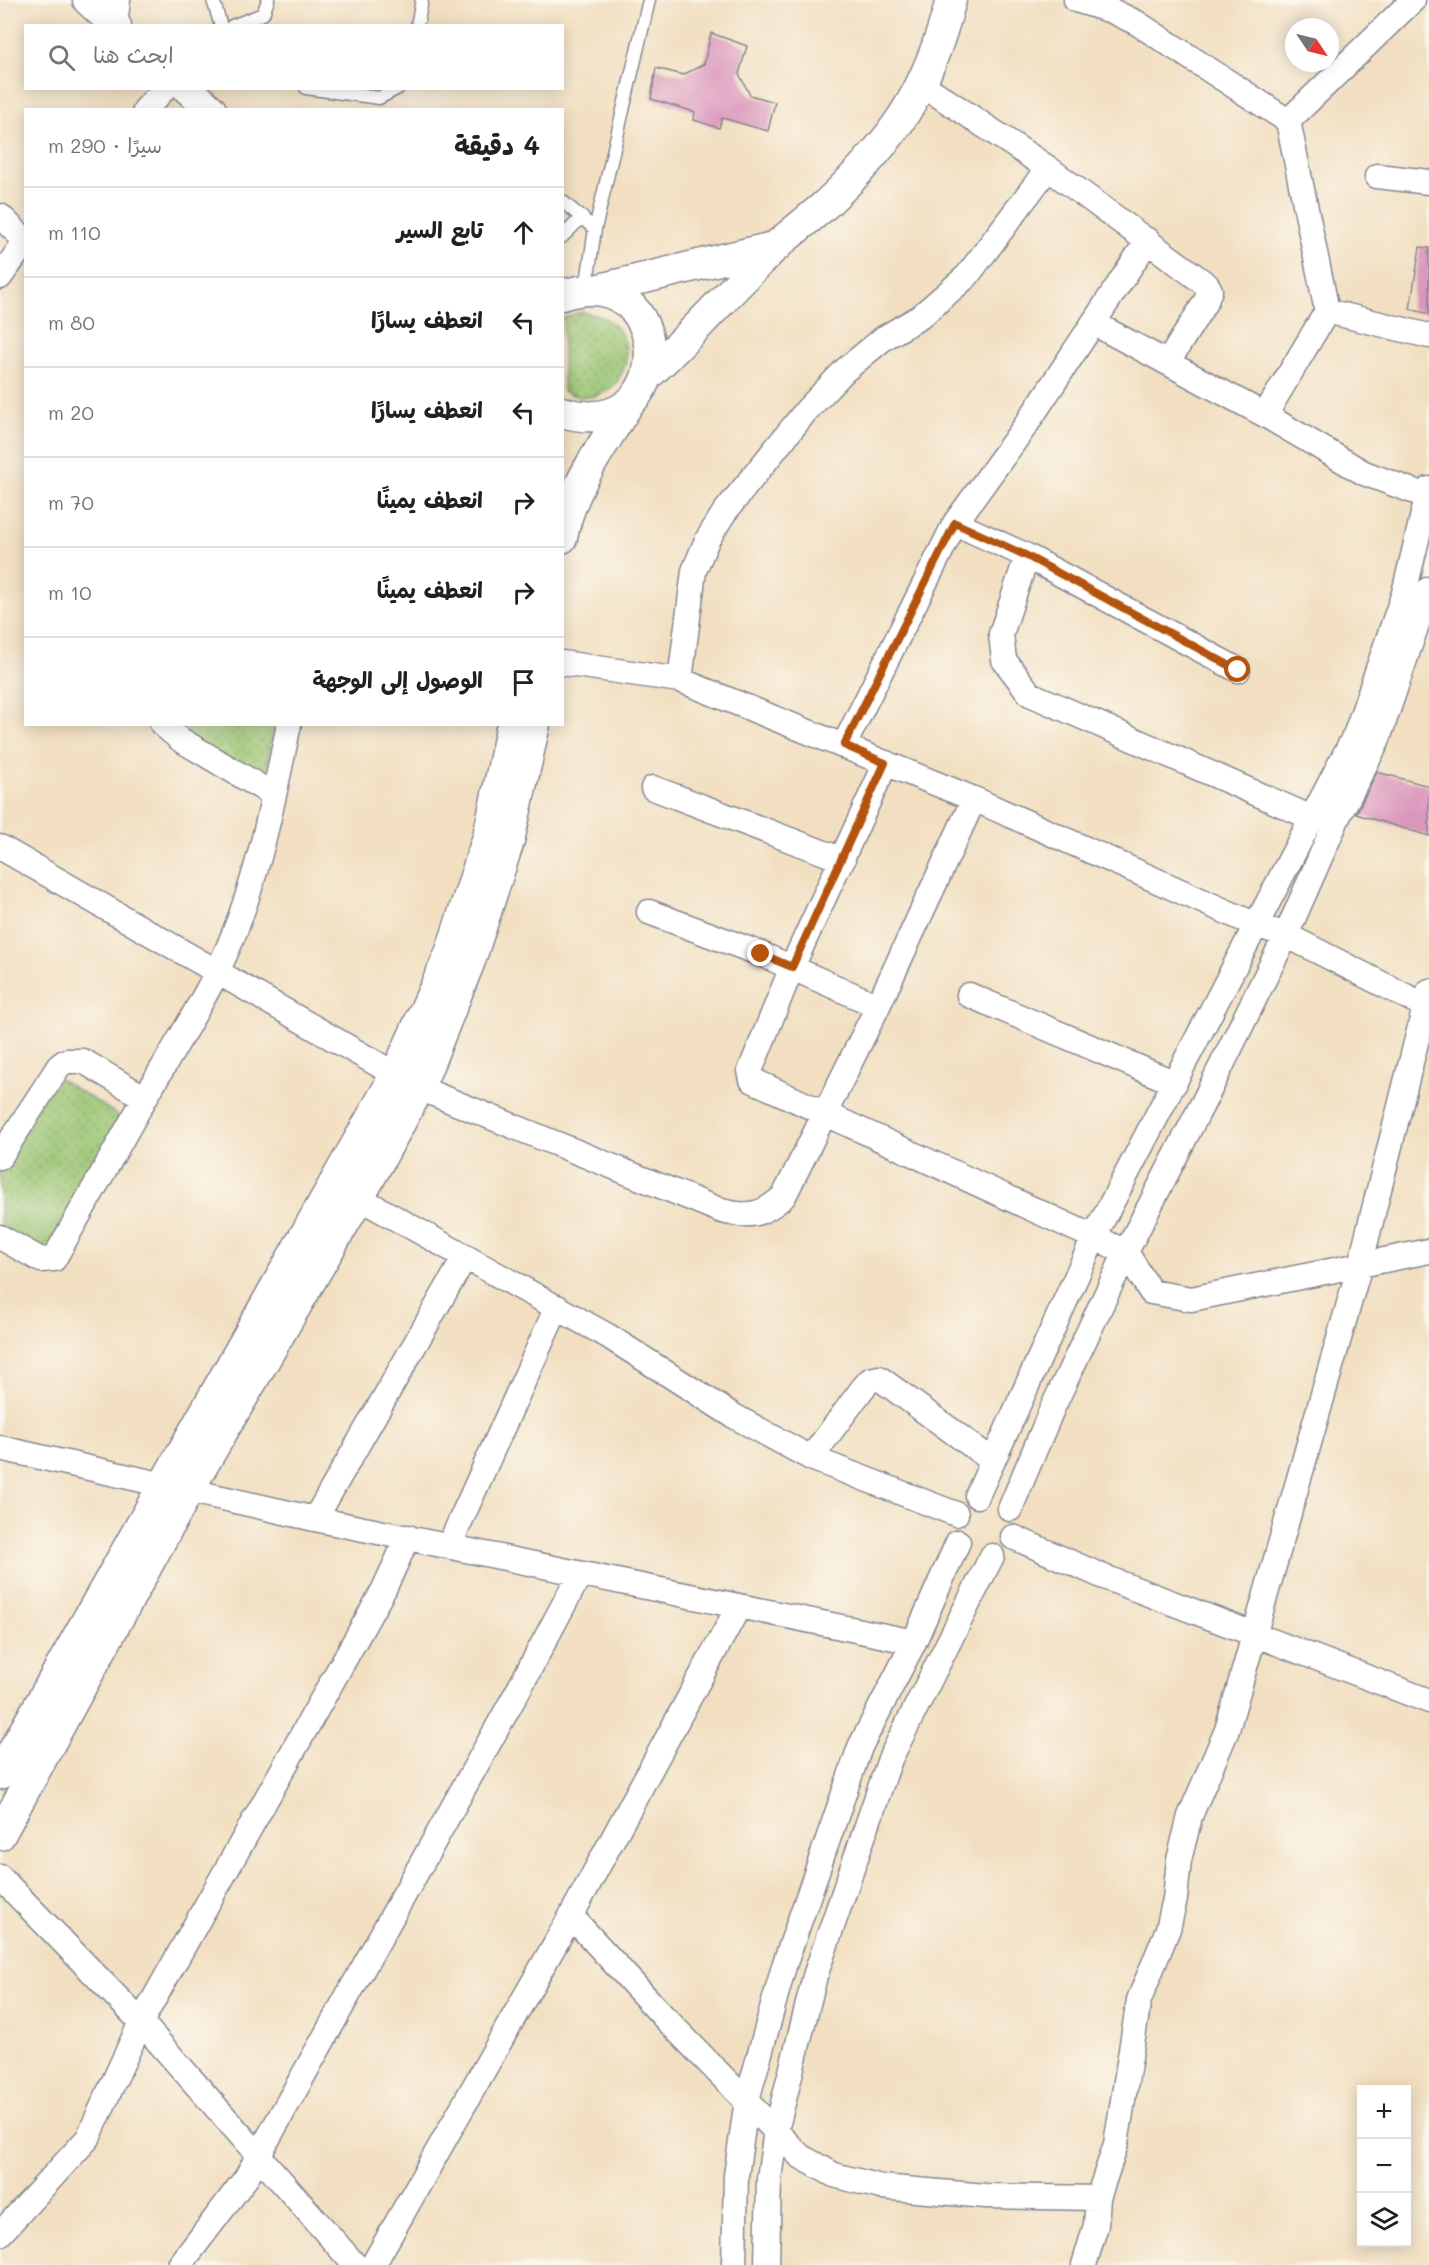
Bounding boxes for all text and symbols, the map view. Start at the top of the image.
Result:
north arrow [1285,18,1339,72]
search box [24,24,564,90]
text: ابحث هنا [93,40,174,69]
icon: search [45,41,78,74]
text: 4 دقيقة [454,128,540,162]
text: سيرًا · 290 m [48,132,162,158]
text: تابع السير [397,215,483,244]
icon: ahead [507,216,540,249]
text: 110 m [48,219,101,245]
text: انعطف يسارًا [371,305,483,334]
icon: left [507,306,540,339]
text: 80 m [48,309,95,335]
text: انعطف يسارًا [371,395,483,424]
icon: left [507,396,540,429]
text: 20 m [48,399,94,425]
text: انعطف يمينًا [377,485,483,514]
icon: right [507,486,540,519]
text: 70 m [48,489,94,515]
text: انعطف يمينًا [377,575,483,604]
icon: right [507,576,540,609]
text: 10 m [48,579,92,605]
route start [1224,656,1250,682]
text: الوصول إلى الوجهة [312,665,483,694]
icon: arrive [507,666,540,699]
route end [747,940,773,966]
map controls [1357,2085,1411,2247]
button: + [1357,2085,1411,2139]
button: − [1357,2139,1411,2193]
button: layers [1357,2193,1411,2247]

